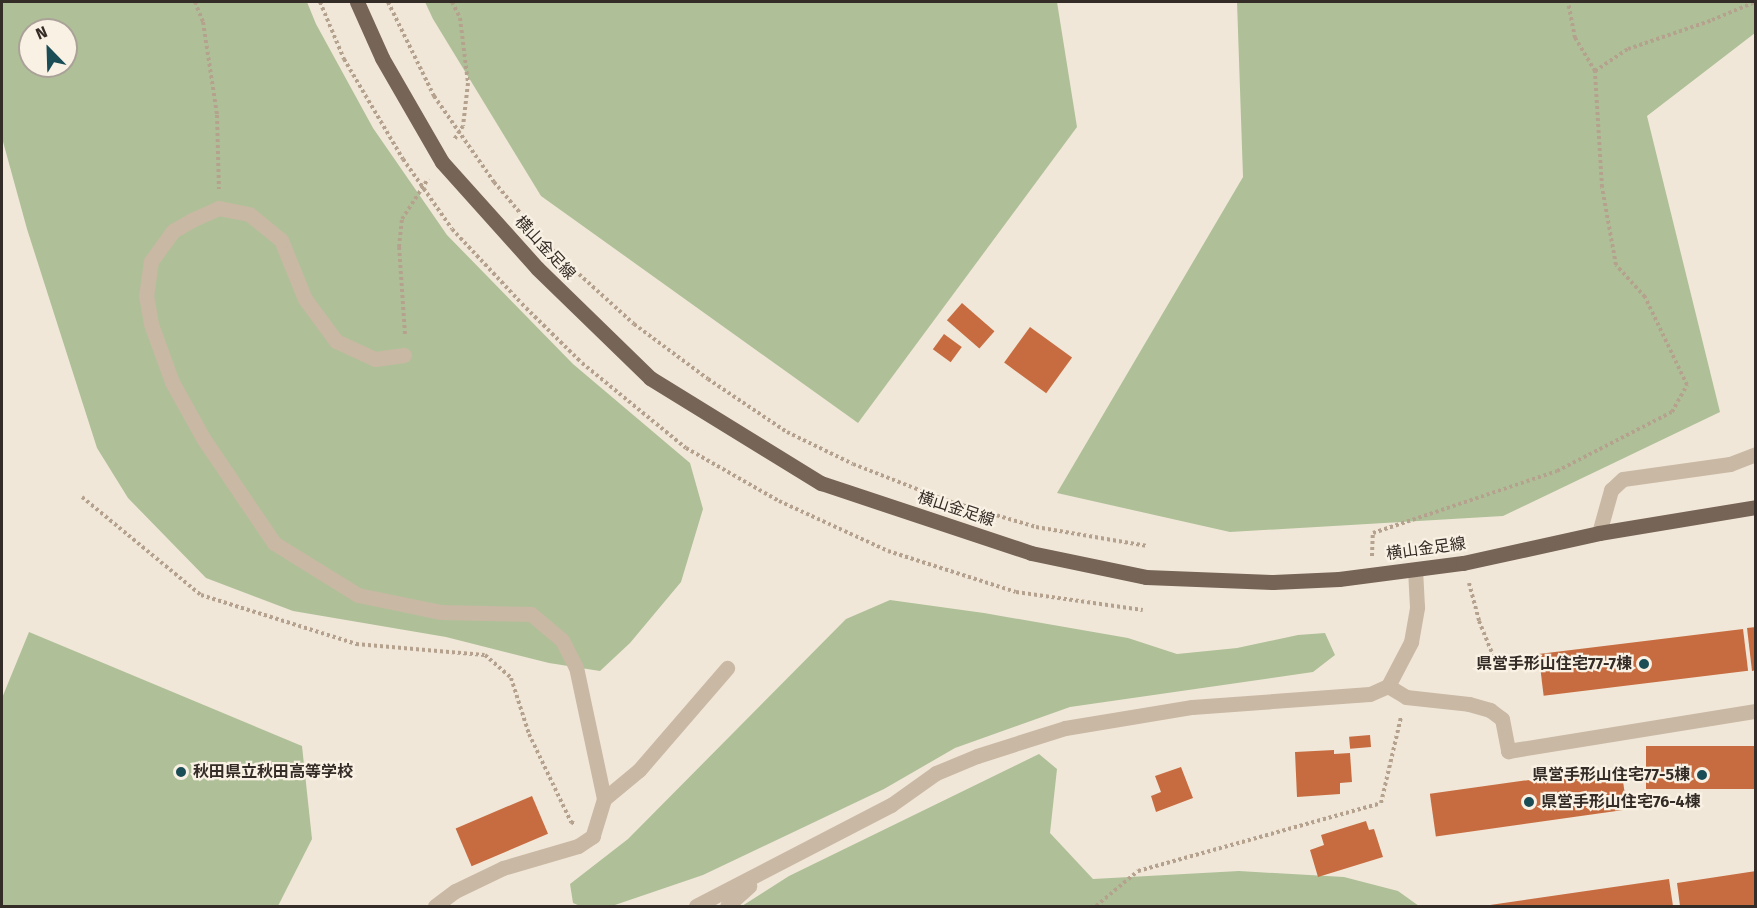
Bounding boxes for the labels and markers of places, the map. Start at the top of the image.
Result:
place label: 県営手形山住宅77-7棟 [1476,654,1632,674]
marker: 県営手形山住宅77-7棟 [1637,657,1651,671]
place label: 秋田県立秋田高等学校 [193,762,353,782]
marker: 秋田県立秋田高等学校 [174,765,188,779]
place label: 県営手形山住宅77-5棟 [1532,765,1690,785]
marker: 県営手形山住宅77-5棟 [1695,768,1709,782]
place label: 県営手形山住宅76-4棟 [1541,792,1701,812]
marker: 県営手形山住宅76-4棟 [1522,795,1536,809]

